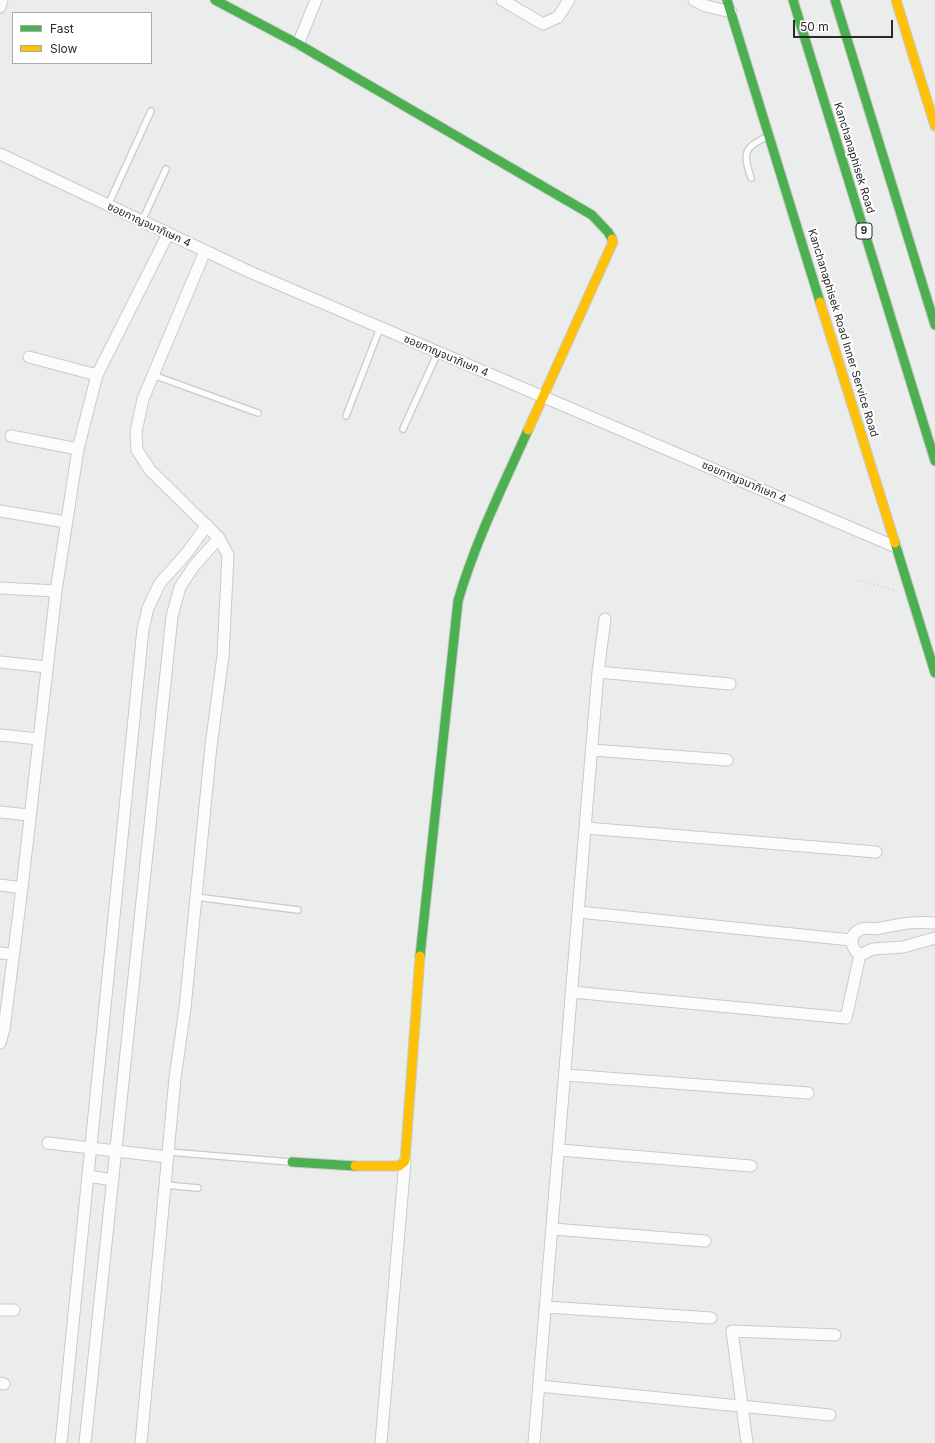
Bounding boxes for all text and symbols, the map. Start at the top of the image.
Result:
legend [12,12,152,64]
scale bar [795,12,895,38]
text: 50 m [800,19,829,34]
text: Fast [50,21,74,36]
text: Slow [50,41,77,56]
street label: Kanchanaphisek Road [831,101,877,215]
street label: ซอยกาญจนาภิเษก 4 [105,200,193,250]
road number: 9 [856,223,872,239]
street label: Kanchanaphisek Road Inner Service Road [805,227,881,439]
street label: ซอยกาญจนาภิเษก 4 [402,332,490,380]
street label: ซอยกาญจนาภิเษก 4 [700,458,788,506]

